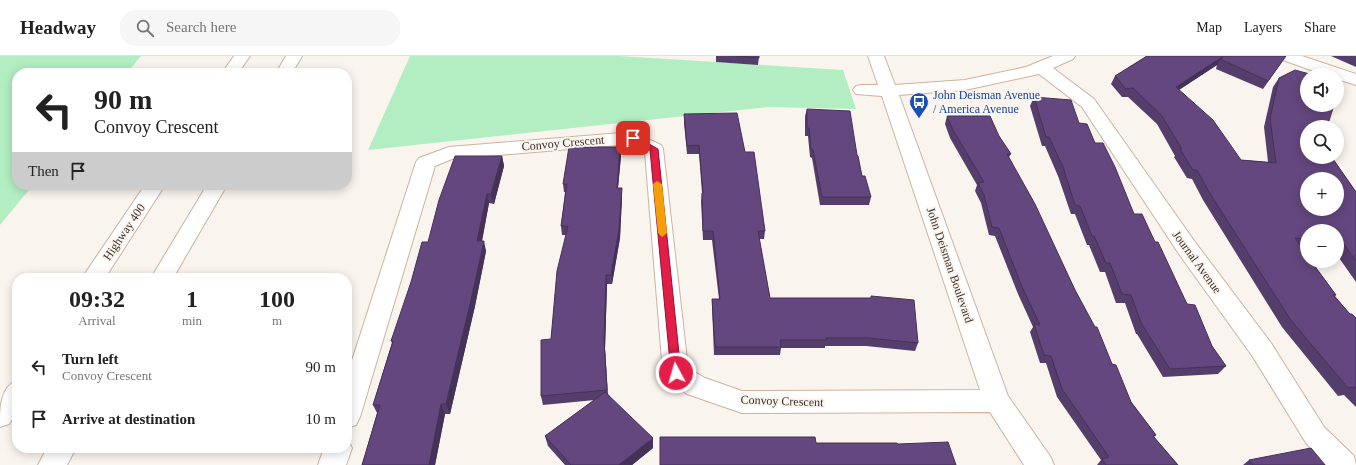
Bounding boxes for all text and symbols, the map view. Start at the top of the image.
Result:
search box [120,10,400,46]
text: Headway [20,17,96,38]
icon: search [134,17,156,39]
text: Search here [166,19,236,35]
text: Map [1196,20,1222,35]
text: Layers [1244,20,1282,35]
text: Share [1304,20,1336,35]
map controls [1300,68,1344,268]
button: sound [1300,68,1344,112]
icon: left [28,84,80,136]
text: 90 m [94,84,152,115]
place label: John Deisman Avenue / America Avenue [933,88,1040,116]
bus stop icon: John Deisman Avenue / America Avenue [908,91,930,119]
text: Convoy Crescent [94,117,218,137]
button: search [1300,120,1344,164]
pin [616,121,650,155]
icon: arrive [622,127,644,149]
street label: Convoy Crescent [521,132,606,154]
icon: arrive [67,160,89,182]
text: Then [28,163,59,179]
button: + [1300,172,1344,216]
street label: Highway 400 [100,201,148,263]
street label: John Deisman Boulevard [924,205,976,325]
button: − [1300,224,1344,268]
street label: Journal Avenue [1170,228,1224,296]
text: 09:32 [69,286,125,312]
text: 1 [186,286,198,312]
text: 100 [259,286,295,312]
text: Arrival [78,313,116,328]
text: min [182,313,202,328]
text: m [272,313,282,328]
text: Turn left [62,351,119,367]
position arrow [655,352,697,394]
icon: left [28,356,50,378]
text: 90 m [306,359,336,375]
text: Convoy Crescent [62,368,152,383]
street label: Convoy Crescent [740,393,824,409]
icon: arrive [28,408,50,430]
text: Arrive at destination [62,411,195,427]
text: 10 m [306,411,336,427]

